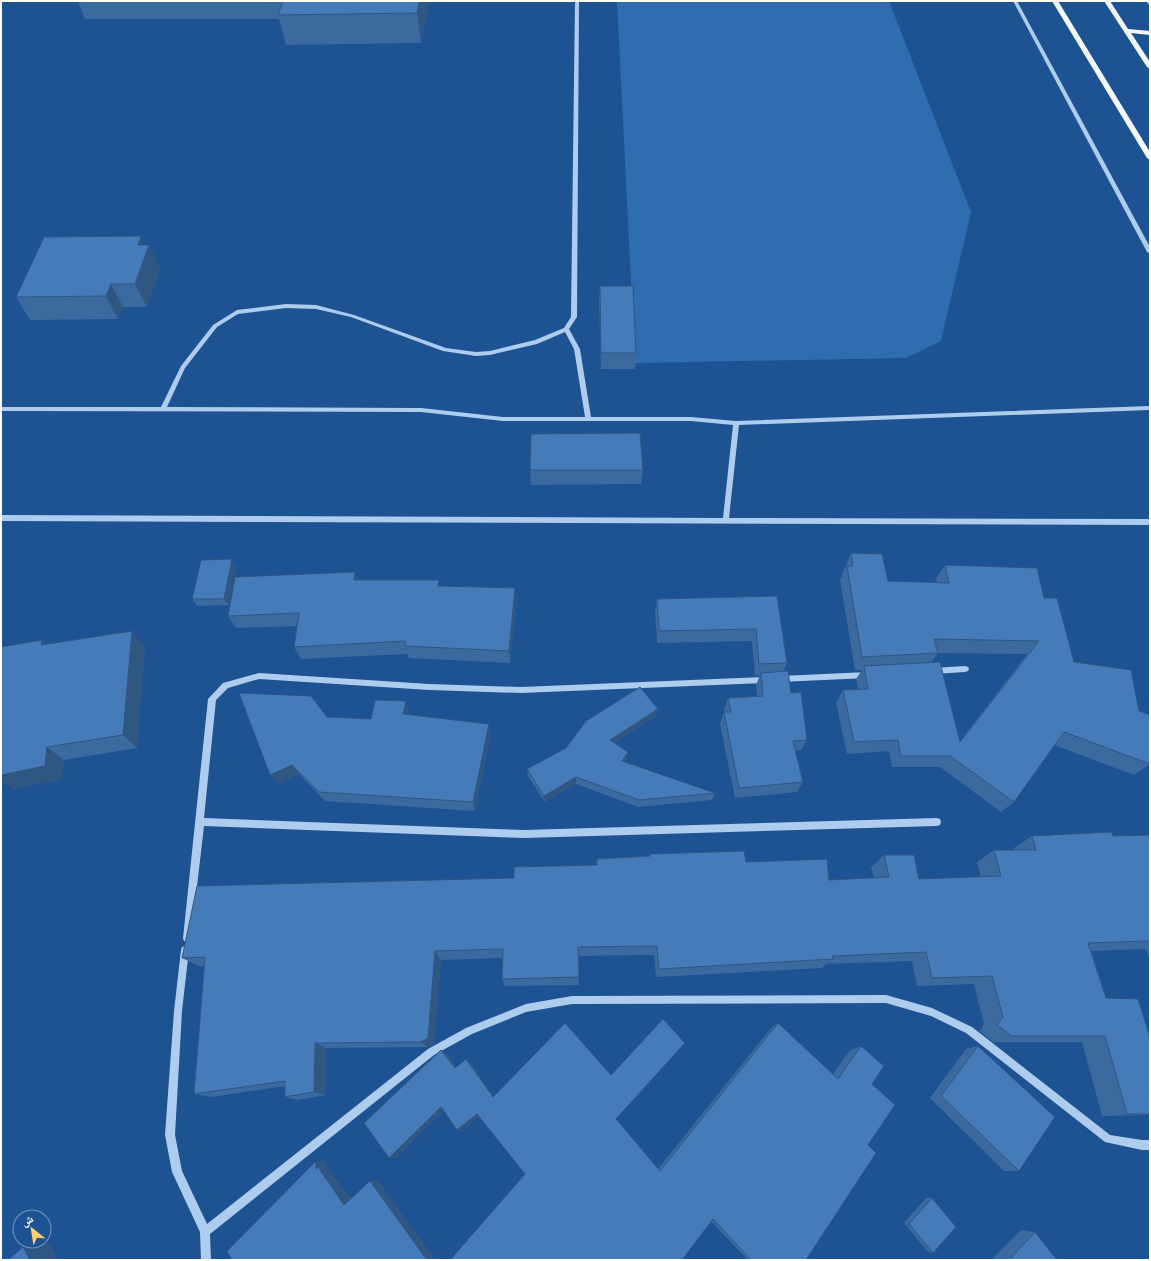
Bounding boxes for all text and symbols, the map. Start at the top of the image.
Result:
north arrow [12,1209,52,1249]
text: ش [18,1210,36,1230]

